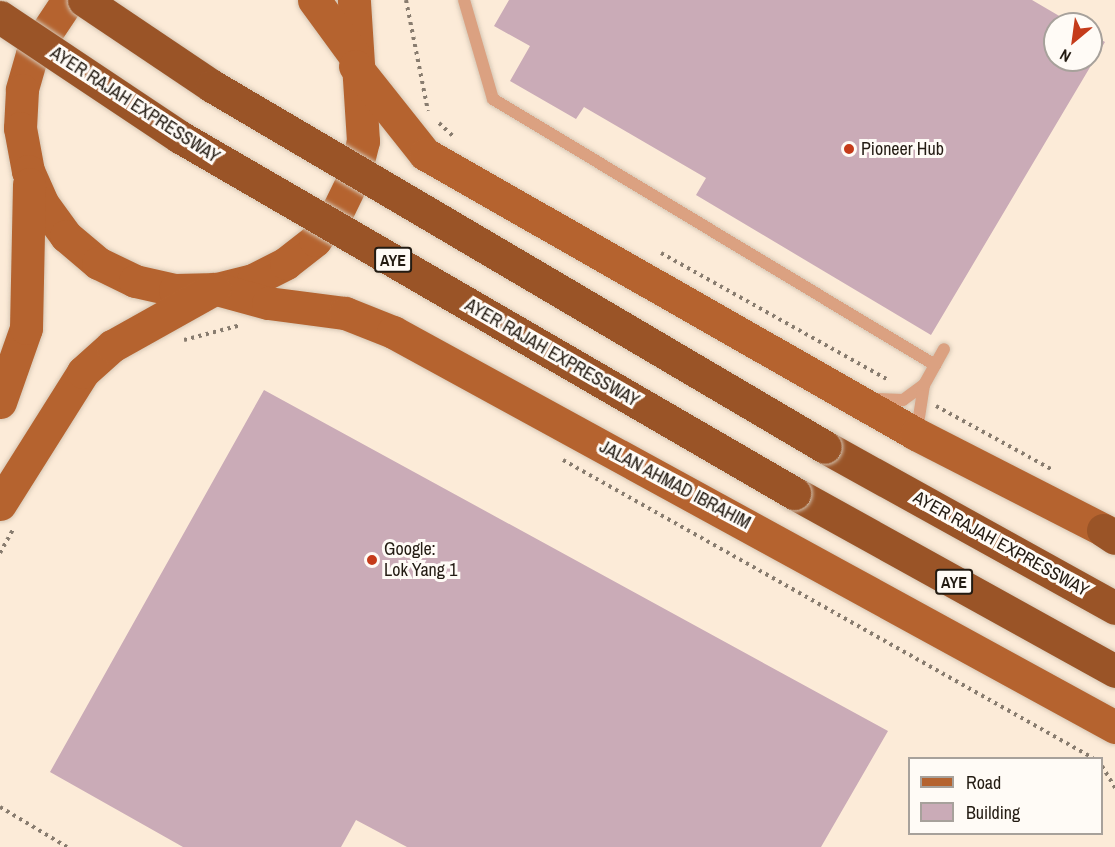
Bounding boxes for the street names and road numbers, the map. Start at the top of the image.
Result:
street label: AYER RAJAH EXPRESSWAY [46,42,224,168]
road number: AYE [374,247,412,273]
street label: AYER RAJAH EXPRESSWAY [461,294,643,412]
street label: JALAN AHMAD IBRAHIM [595,436,755,534]
street label: AYER RAJAH EXPRESSWAY [909,487,1093,601]
road number: AYE [934,569,974,595]

